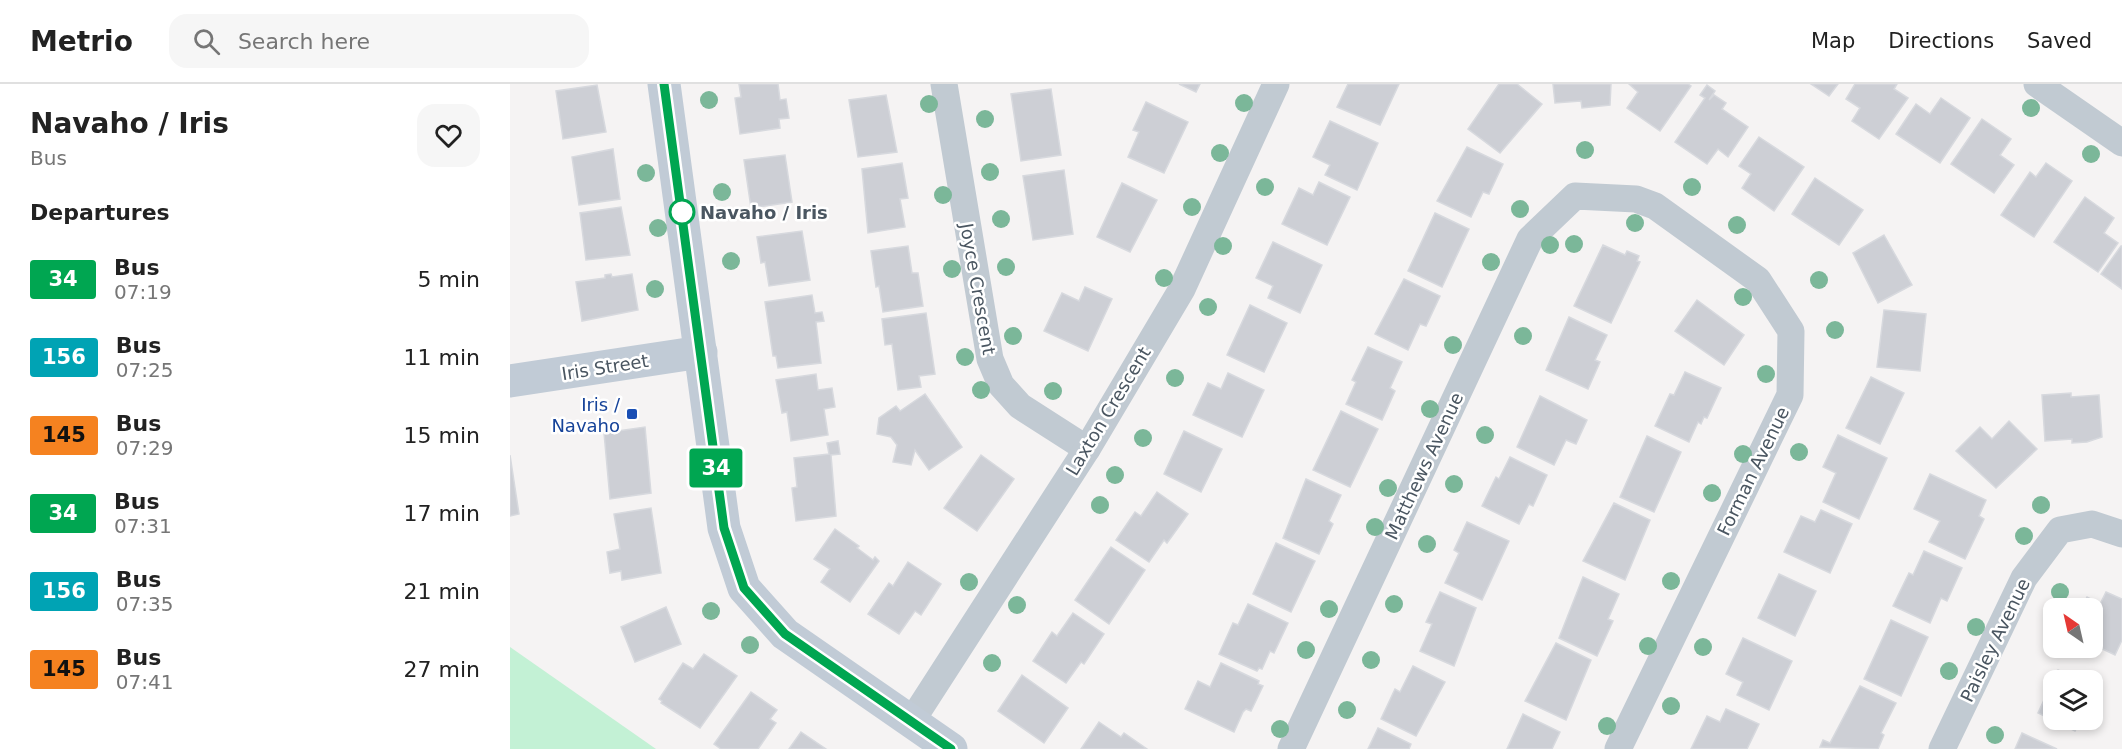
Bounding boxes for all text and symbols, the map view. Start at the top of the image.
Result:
search box [169,14,589,68]
text: Metrio [30,25,133,58]
icon: search [190,25,223,58]
text: Search here [238,29,370,54]
text: Map [1811,29,1855,53]
text: Directions [1888,29,1994,53]
text: Saved [2027,29,2092,53]
button: heart [417,104,480,167]
text: Navaho / Iris [30,107,229,140]
text: Bus [30,146,67,170]
marker: Navaho / Iris [669,199,695,225]
text: Departures [30,200,170,225]
place label: Navaho / Iris [700,202,828,223]
street label: Joyce Crescent [956,221,1000,356]
text: Bus [114,255,160,280]
text: 34 [48,267,78,291]
text: 5 min [418,267,480,292]
text: 07:19 [114,280,172,304]
text: Bus [116,333,161,358]
street label: Laxton Crescent [1061,343,1155,479]
text: 156 [42,345,86,369]
text: 11 min [404,345,480,370]
street label: Iris Street [560,350,650,384]
text: 07:25 [116,358,173,382]
street label: Matthews Avenue [1381,389,1467,543]
place label: Iris / Navaho [551,394,621,436]
street label: Forman Avenue [1713,403,1793,539]
marker: Iris / Navaho [625,407,639,421]
text: Bus [116,411,161,436]
text: 145 [42,423,86,447]
text: 15 min [404,423,480,448]
text: 07:29 [116,436,173,460]
line badge: 34 [689,448,743,488]
text: 34 [701,456,731,480]
text: Bus [114,489,160,514]
text: 34 [48,501,78,525]
text: 17 min [404,501,480,526]
text: 07:31 [114,514,172,538]
text: Bus [116,567,161,592]
street label: Paisley Avenue [1956,575,2034,705]
text: 156 [42,579,86,603]
text: 21 min [404,579,480,604]
text: 07:35 [116,592,173,616]
north arrow [2043,598,2103,658]
map controls [2043,598,2103,730]
text: Bus [116,645,161,670]
text: 145 [42,657,86,681]
text: 27 min [404,657,480,682]
text: 07:41 [116,670,173,694]
button: layers [2043,670,2103,730]

